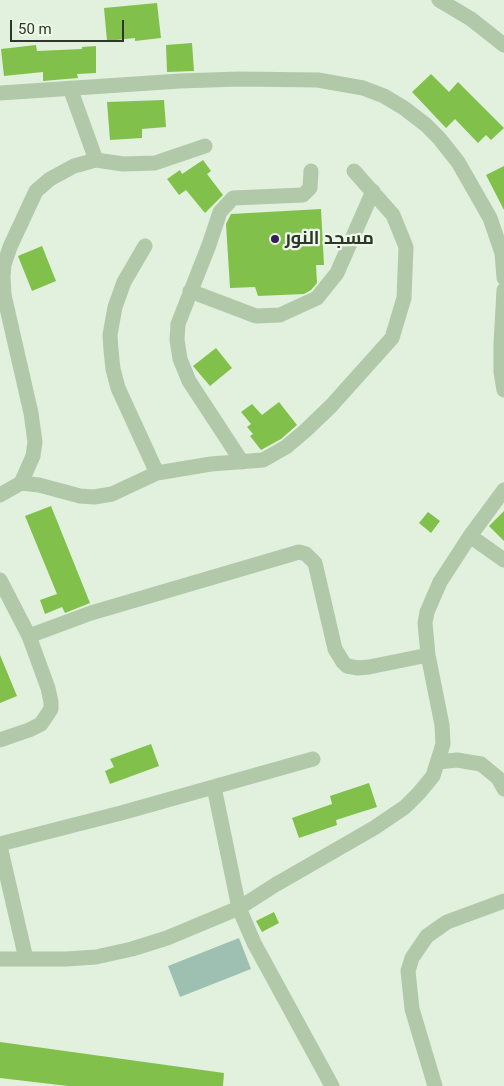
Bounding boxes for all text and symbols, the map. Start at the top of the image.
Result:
scale bar [12,10,126,42]
text: 50 m [18,20,52,38]
place label: مسجد النور [285,228,374,250]
marker: مسجد النور [269,233,281,245]

